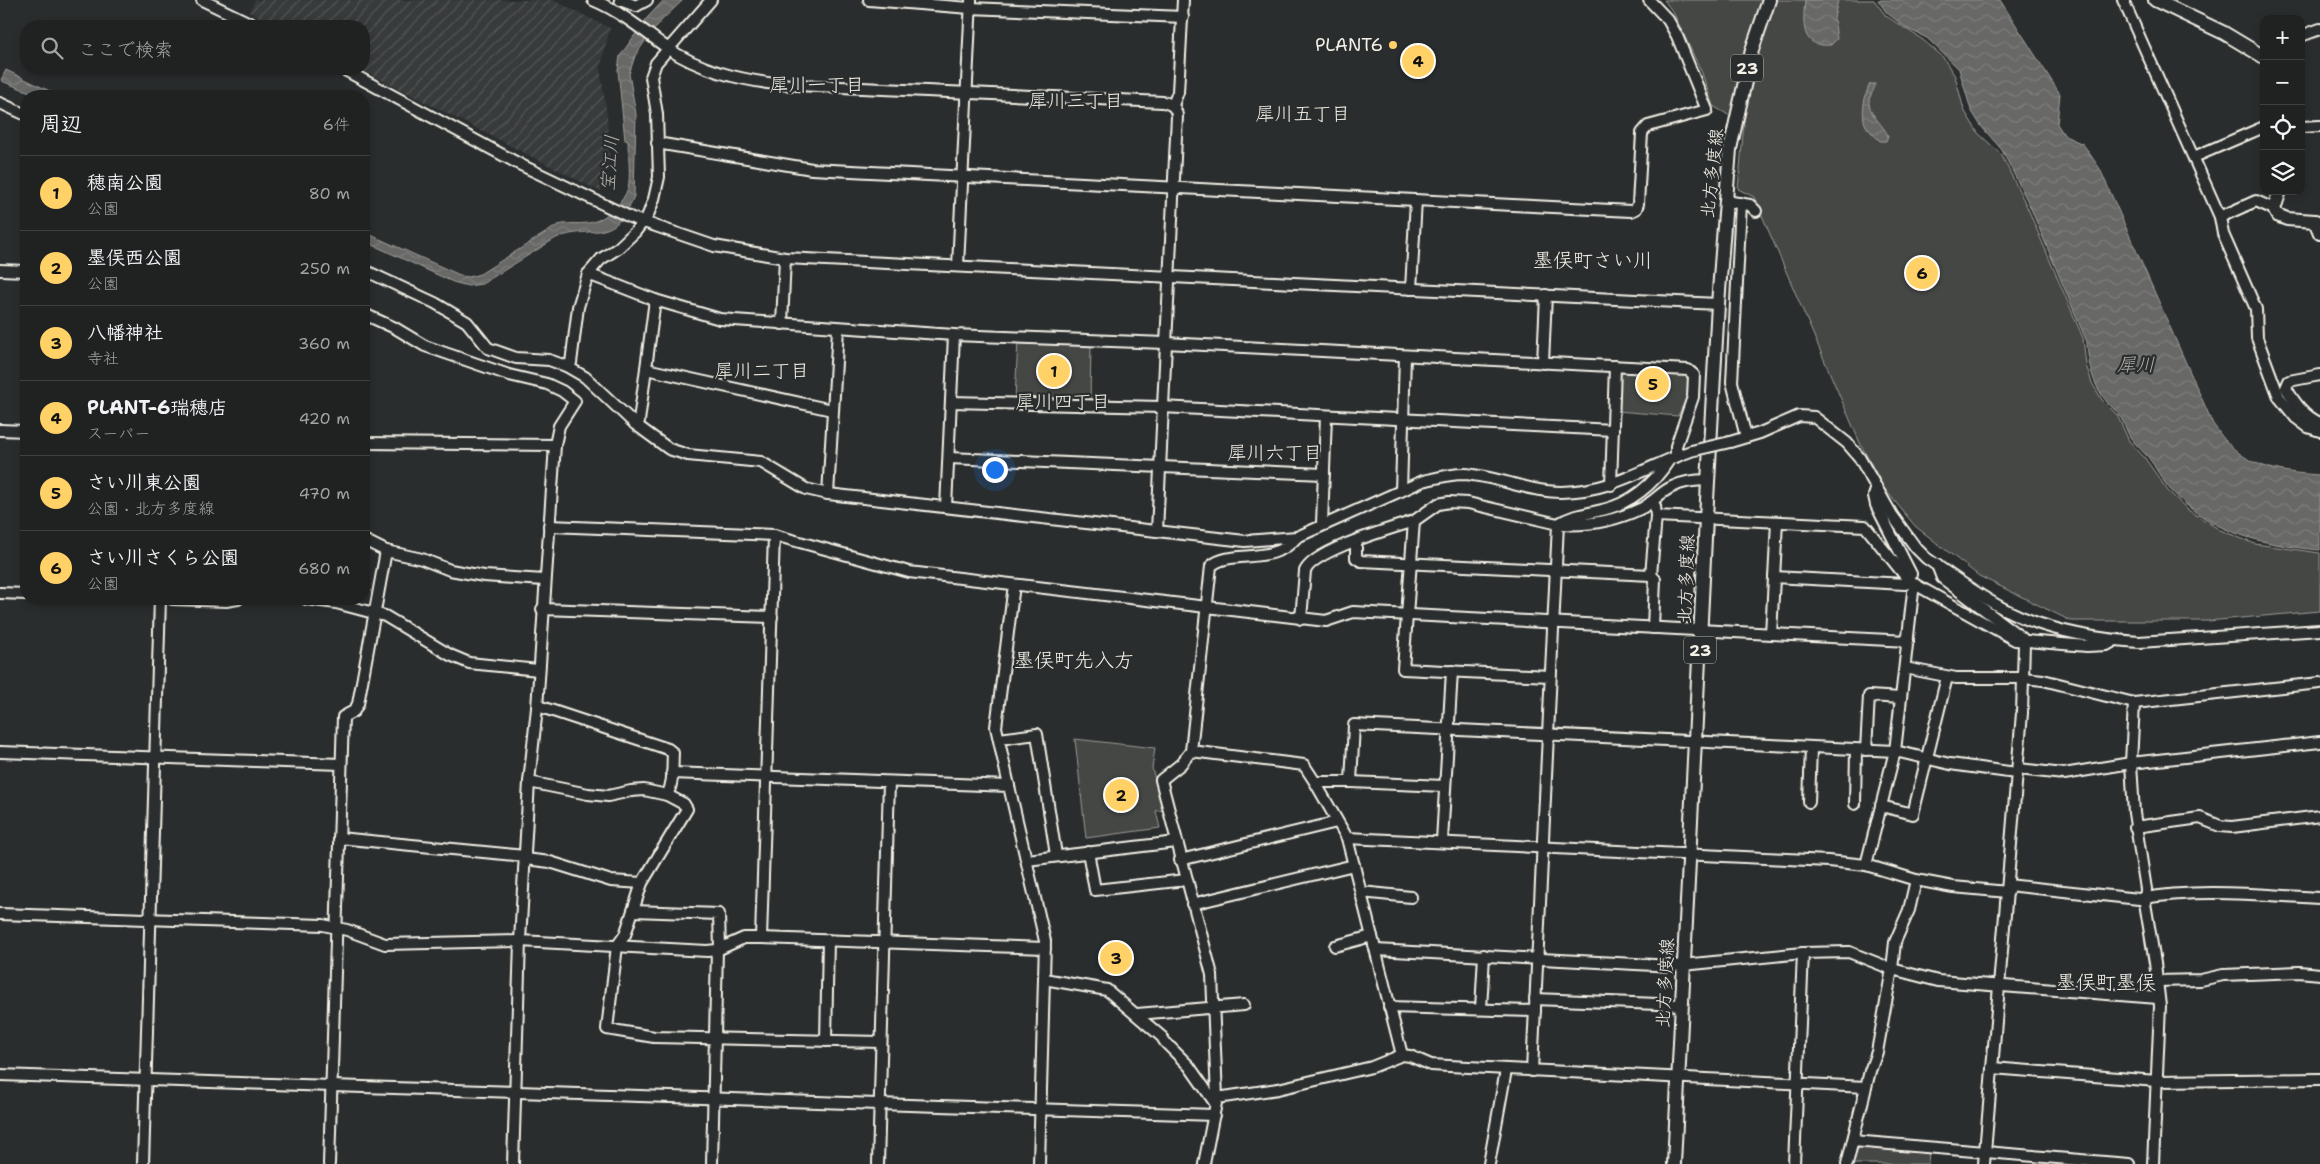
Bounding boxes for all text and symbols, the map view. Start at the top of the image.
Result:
map controls [2260,15,2305,195]
button: + [2260,15,2305,60]
search box [20,20,370,75]
place label: PLANT6 [1315,33,1383,57]
icon: search [38,34,66,62]
text: ここで検索 [78,37,173,62]
marker: PLANT6 [1387,39,1399,51]
pin: 4 [1402,42,1434,80]
road number: 23 [1731,54,1763,82]
button: − [2260,60,2305,105]
district label: 犀川一丁目 [769,72,865,97]
district label: 犀川三丁目 [1028,88,1124,113]
district label: 犀川五丁目 [1255,101,1351,126]
button: locate [2260,105,2305,150]
text: 周辺 [40,110,82,138]
text: 6件 [323,114,350,135]
street label: 北方多度線 [1695,127,1729,219]
water label: 宝江川 [595,134,624,193]
button: layers [2260,150,2305,195]
text: 穂南公園 [87,170,163,195]
text: 1 [52,183,60,204]
text: 80 m [309,183,350,204]
text: 公園 [87,198,119,219]
text: 墨俣西公園 [87,245,182,270]
district label: 墨俣町さい川 [1533,247,1653,273]
pin: 6 [1906,254,1938,292]
text: 2 [50,258,62,279]
text: 250 m [299,258,350,279]
text: 公園 [87,273,119,294]
text: 八幡神社 [87,320,163,345]
text: 3 [50,333,62,354]
text: 360 m [298,333,350,354]
text: 寺社 [87,348,119,369]
pin: 1 [1038,352,1070,390]
water label: 犀川 [2117,352,2155,377]
district label: 犀川二丁目 [714,358,810,383]
pin: 5 [1637,365,1669,403]
district label: 犀川四丁目 [1015,389,1111,414]
text: PLANT-6瑞穂店 [87,395,227,420]
text: 4 [50,408,62,429]
text: 420 m [299,408,350,429]
text: スーパー [87,423,150,444]
district label: 犀川六丁目 [1227,440,1323,465]
your location [982,457,1008,483]
text: さい川東公園 [87,470,201,495]
text: 5 [51,483,61,504]
text: 470 m [299,483,350,504]
text: 公園 · 北方多度線 [87,498,214,519]
street label: 北方多度線 [1672,534,1700,624]
text: さい川さくら公園 [87,545,239,570]
text: 6 [50,558,62,579]
text: 680 m [298,558,350,579]
text: 公園 [87,573,119,594]
road number: 23 [1684,636,1716,664]
district label: 墨俣町先入方 [1014,647,1134,673]
pin: 2 [1105,776,1137,814]
street label: 北方多度線 [1651,937,1679,1029]
pin: 3 [1100,939,1132,977]
district label: 墨俣町墨俣 [2056,969,2156,995]

